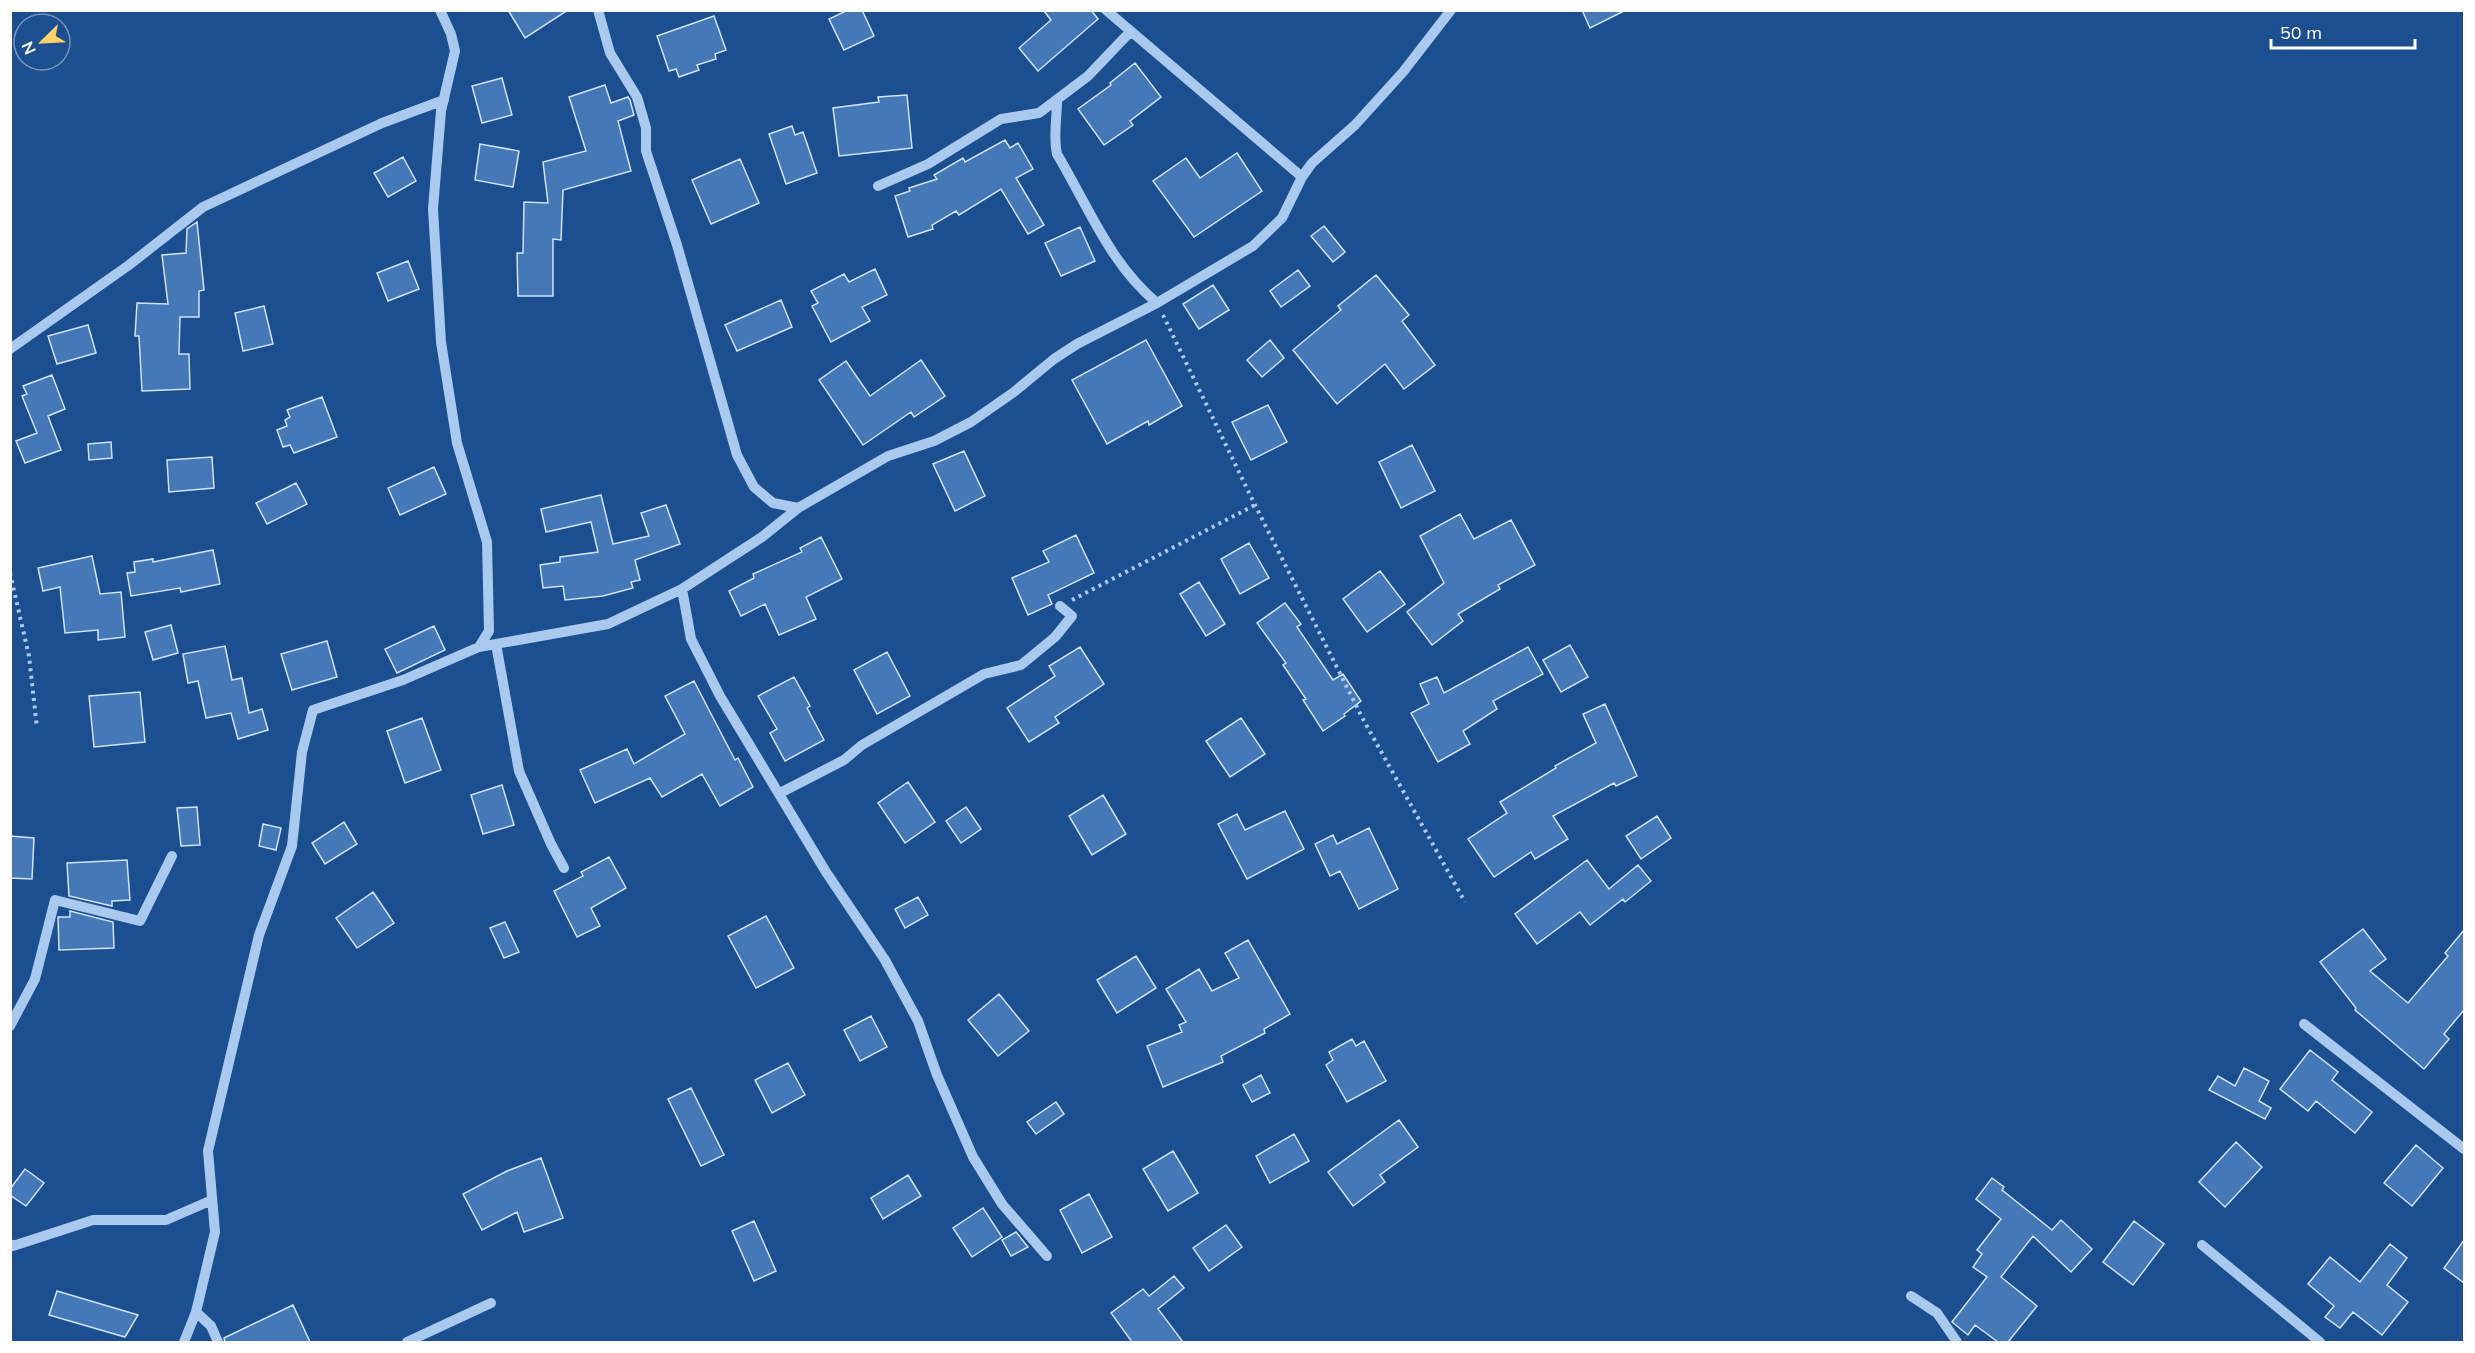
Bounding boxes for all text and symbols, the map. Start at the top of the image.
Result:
north arrow [12,12,72,72]
scale bar [2271,12,2415,50]
text: 50 m [2280,21,2322,44]
text: N [17,39,40,58]

